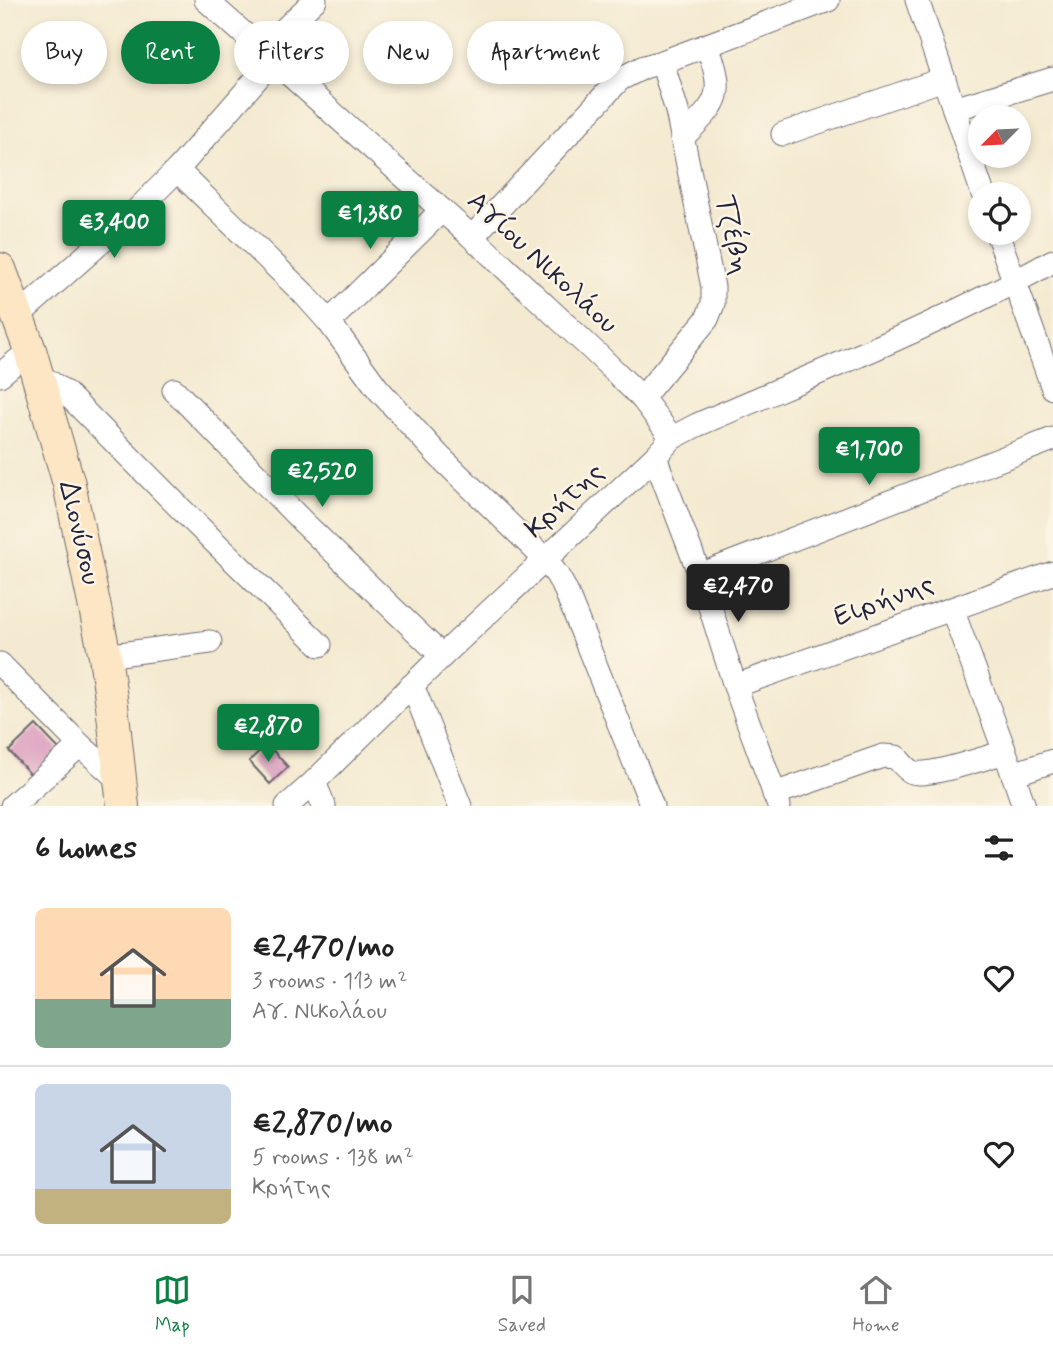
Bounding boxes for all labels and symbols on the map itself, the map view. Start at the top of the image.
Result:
north arrow [968,105,1031,168]
street label: Αγίου Νικολάου [459,183,625,343]
pin: €1,380 [313,191,427,251]
street label: Τζέβη [706,192,758,278]
pin: €3,400 [57,201,171,260]
pin: €1,700 [812,428,926,487]
pin: €2,520 [265,449,379,509]
street label: Κρήτης [517,455,613,547]
street label: Διονύσου [49,477,109,589]
pin: €2,470 [681,564,795,624]
street label: Ειρήνης [829,566,939,636]
pin: €2,870 [211,704,325,764]

